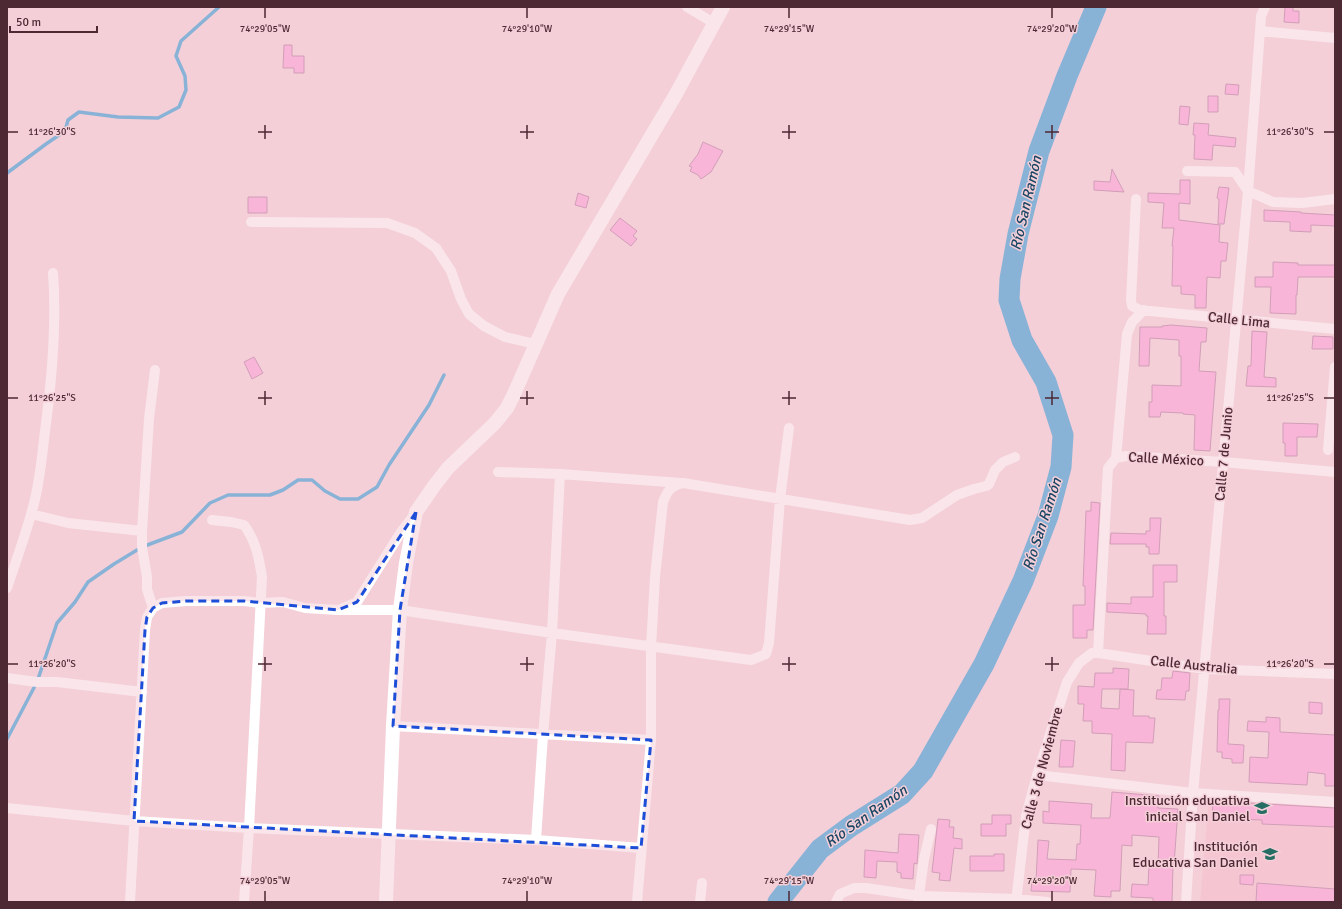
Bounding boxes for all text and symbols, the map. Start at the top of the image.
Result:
scale bar [10,8,97,34]
text: 50 m [16,15,41,30]
text: 74°29'05"W [240,23,291,35]
text: 74°29'10"W [502,23,553,35]
text: 74°29'15"W [764,23,815,35]
text: 74°29'20"W [1027,23,1078,35]
text: 11°26'30"S [28,126,76,138]
text: 11°26'30"S [1266,126,1314,138]
water label: Río San Ramón [1006,153,1046,252]
street label: Calle Lima [1207,308,1271,332]
text: 11°26'25"S [28,392,76,404]
text: 11°26'25"S [1266,392,1314,404]
street label: Calle 7 de Junio [1211,406,1237,502]
street label: Calle México [1128,449,1204,469]
water label: Río San Ramón [1019,475,1066,572]
street label: Calle Australia [1150,652,1238,678]
text: 11°26'20"S [28,658,76,670]
text: 11°26'20"S [1266,658,1314,670]
street label: Calle 3 de Noviembre [1018,705,1066,831]
water label: Río San Ramón [821,781,911,851]
place label: Institución educativa inicial San Daniel [1125,792,1250,825]
school or university icon: Institución educativa inicial San Daniel [1253,799,1271,817]
place label: Institución Educativa San Daniel [1132,838,1258,871]
school or university icon: Institución Educativa San Daniel [1261,845,1279,863]
text: 74°29'05"W [240,875,291,887]
text: 74°29'10"W [502,875,553,887]
text: 74°29'15"W [764,875,815,887]
text: 74°29'20"W [1027,875,1078,887]

